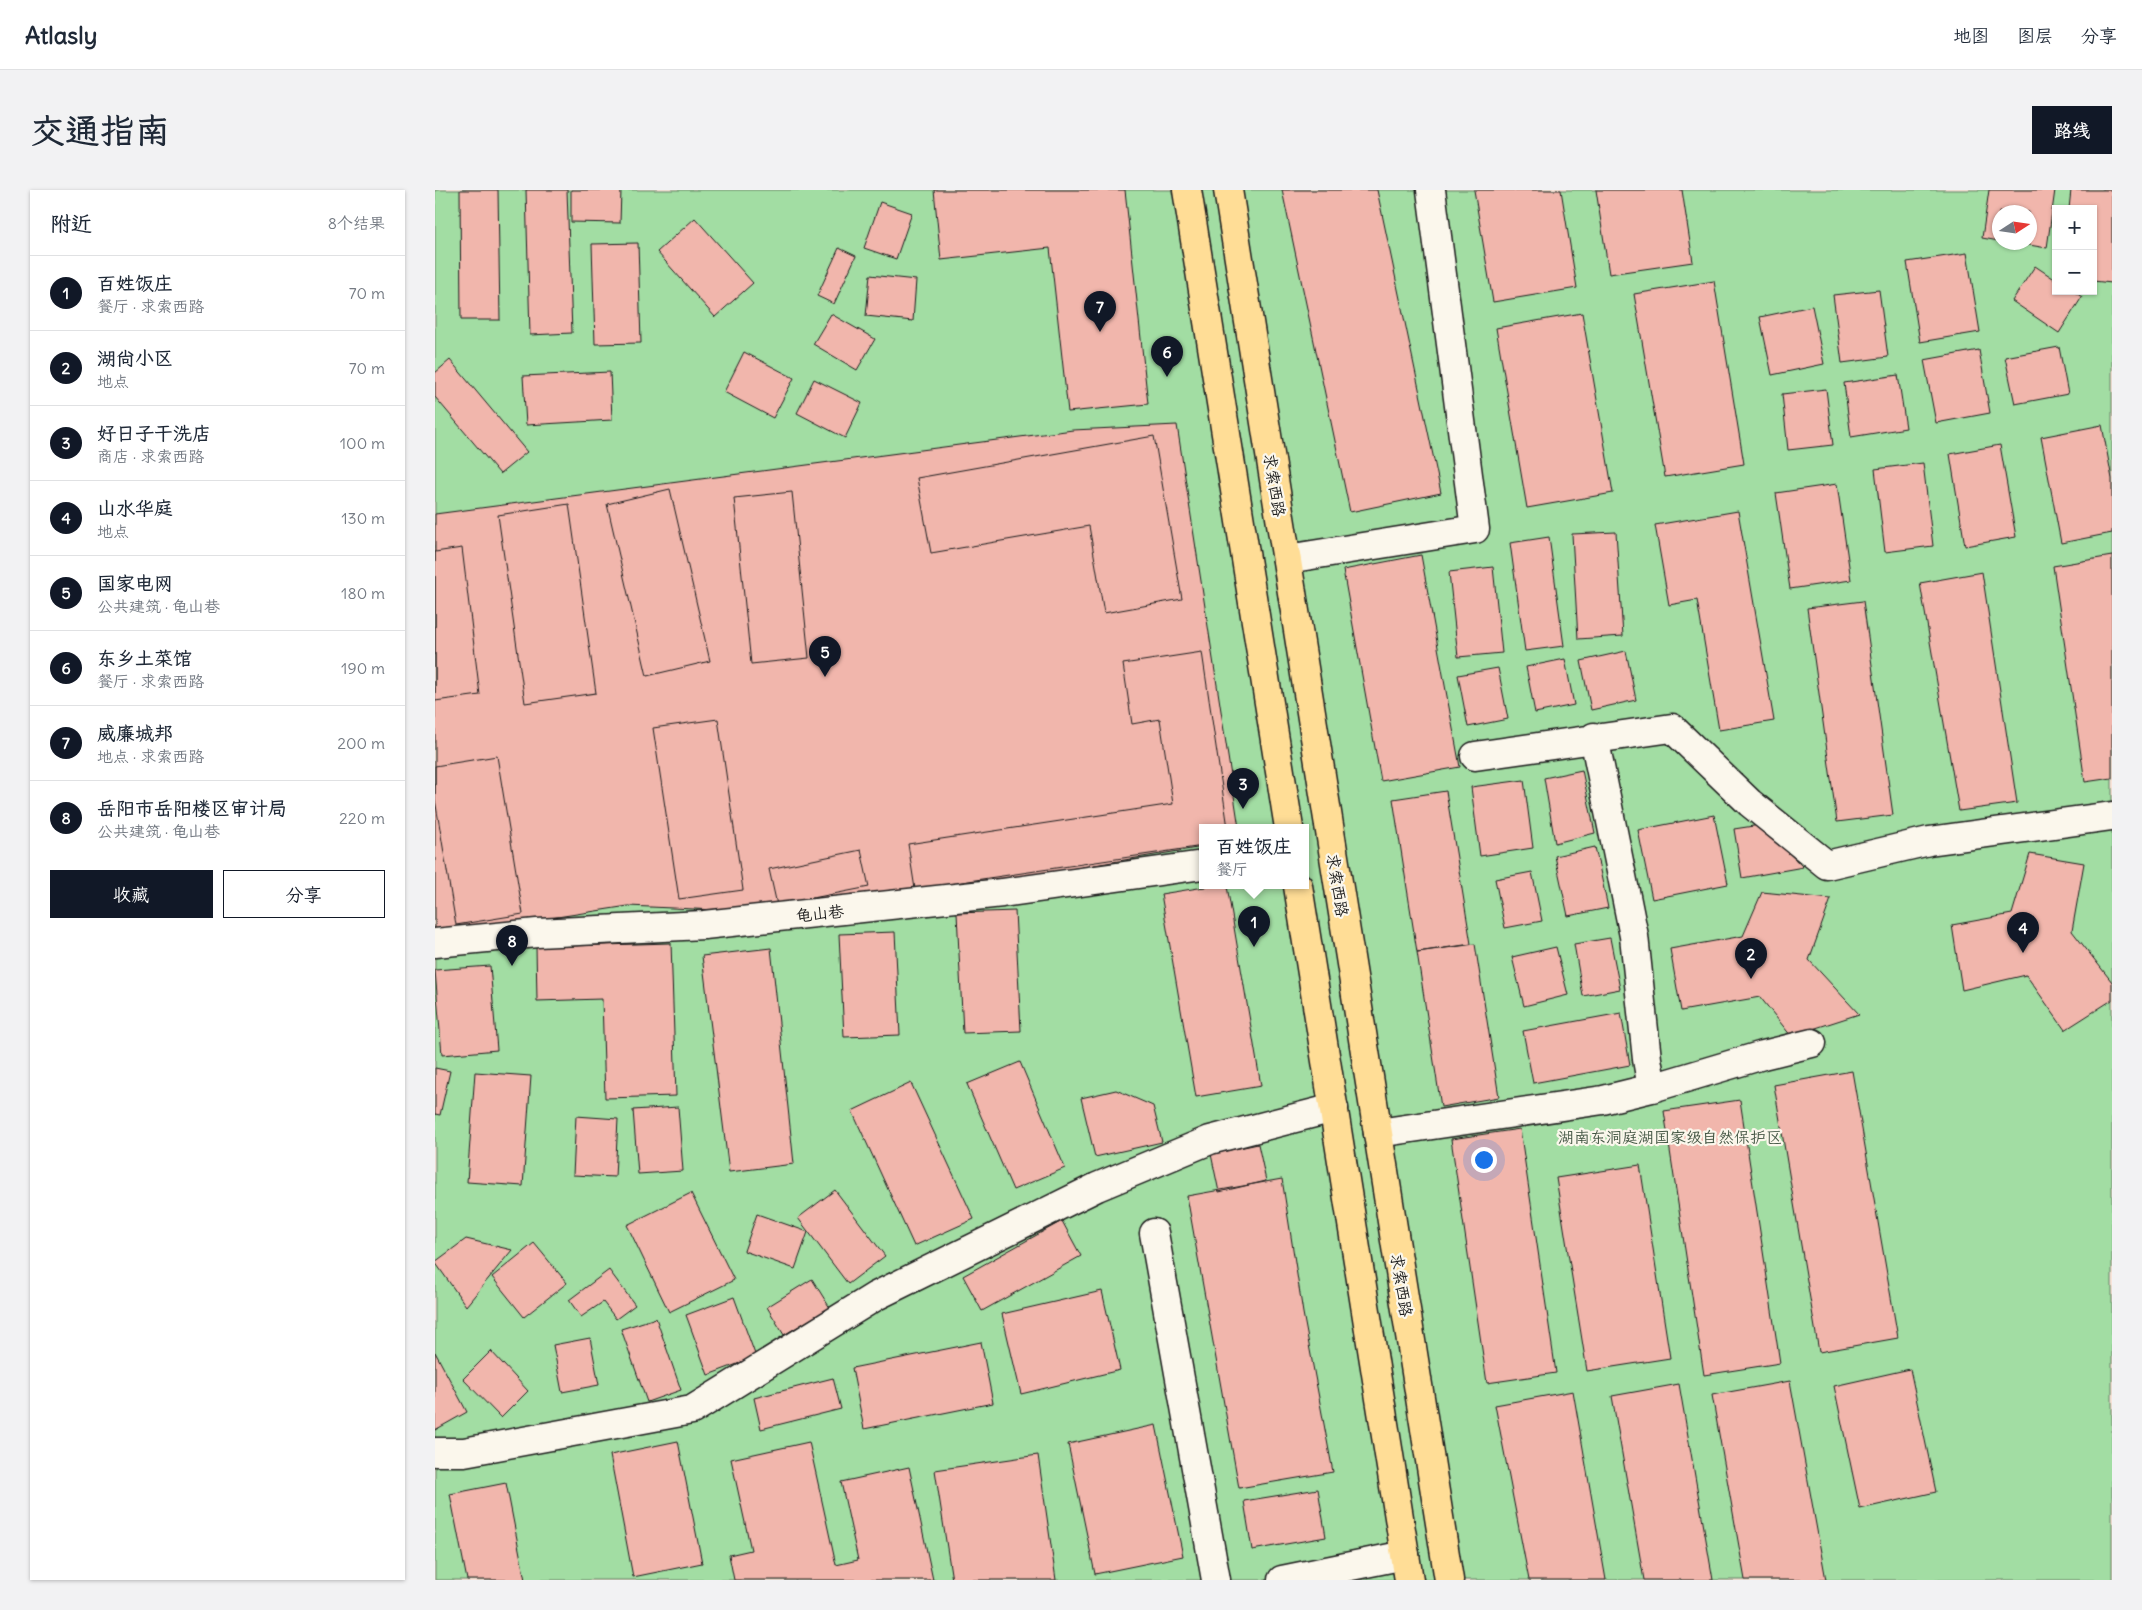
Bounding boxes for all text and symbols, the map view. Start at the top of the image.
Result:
text: Atlasly [25,20,97,50]
text: 地图 [1953,24,1989,47]
text: 图层 [2017,24,2053,47]
text: 分享 [2081,24,2117,47]
button: 路线 [2032,106,2112,154]
text: 交通指南 [30,108,170,152]
north arrow [1992,205,2037,250]
map controls [2052,205,2097,295]
button: + [2052,205,2097,250]
text: 附近 [50,210,92,237]
text: 8个结果 [328,213,385,233]
button: − [2052,250,2097,295]
text: 百姓饭庄 [97,271,173,295]
text: 1 [63,283,69,303]
text: 70 m [349,283,385,303]
pin: 7 [1084,291,1116,332]
text: 餐厅 · 求索西路 [97,296,204,316]
pin: 6 [1151,336,1183,377]
text: 湖尚小区 [97,346,173,370]
text: 2 [62,358,70,378]
text: 70 m [349,358,385,378]
text: 地点 [97,371,129,391]
text: 好日子干洗店 [97,421,211,445]
text: 3 [61,433,71,453]
text: 100 m [340,433,385,453]
text: 商店 · 求索西路 [97,446,204,466]
street label: 求索西路 [1260,452,1290,518]
text: 山水华庭 [97,496,173,520]
text: 4 [61,508,71,528]
text: 130 m [341,508,385,528]
text: 地点 [97,521,129,541]
text: 国家电网 [97,571,173,595]
text: 5 [61,583,71,603]
text: 180 m [341,583,385,603]
text: 公共建筑 · 龟山巷 [97,596,220,616]
pin: 5 [809,636,841,677]
text: 东乡土菜馆 [97,646,192,670]
text: 6 [61,658,71,678]
text: 190 m [341,658,385,678]
text: 餐厅 · 求索西路 [97,671,204,691]
text: 威廉城邦 [97,721,173,745]
text: 7 [62,733,70,753]
text: 200 m [337,733,385,753]
text: 地点 · 求索西路 [97,746,204,766]
pin: 3 [1227,768,1259,809]
text: 岳阳市岳阳楼区审计局 [97,796,287,820]
text: 8 [61,808,71,828]
text: 220 m [339,808,385,828]
text: 公共建筑 · 龟山巷 [97,821,220,841]
popup [1199,824,1309,889]
text: 百姓饭庄 [1216,834,1292,858]
street label: 求索西路 [1323,852,1353,918]
text: 餐厅 [1216,859,1248,879]
button: 收藏 [50,870,213,918]
button: 分享 [223,870,385,918]
street label: 龟山巷 [795,901,845,925]
pin: 1 [1238,906,1270,947]
pin: 4 [2007,912,2039,953]
pin: 8 [496,925,528,966]
pin: 2 [1735,938,1767,979]
park label: 湖南东洞庭湖国家级自然保护区 [1558,1127,1782,1147]
your location [1471,1147,1497,1173]
street label: 求索西路 [1387,1252,1417,1318]

